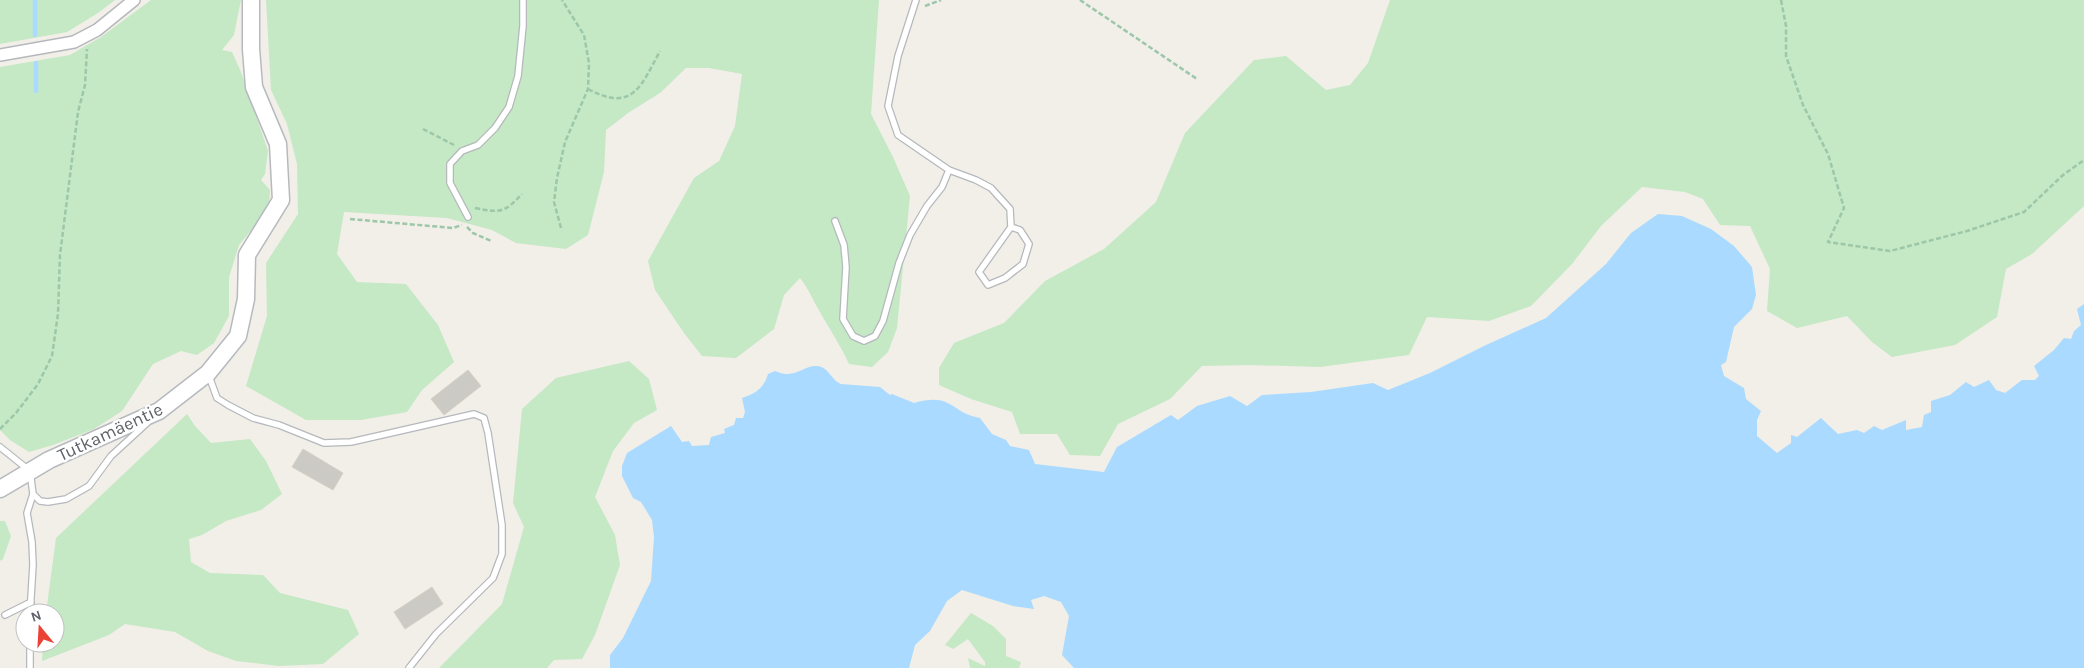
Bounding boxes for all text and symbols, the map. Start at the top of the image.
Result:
street label: Tutkamäentie [54,398,166,466]
north arrow [15,603,65,653]
text: N [29,606,44,626]

